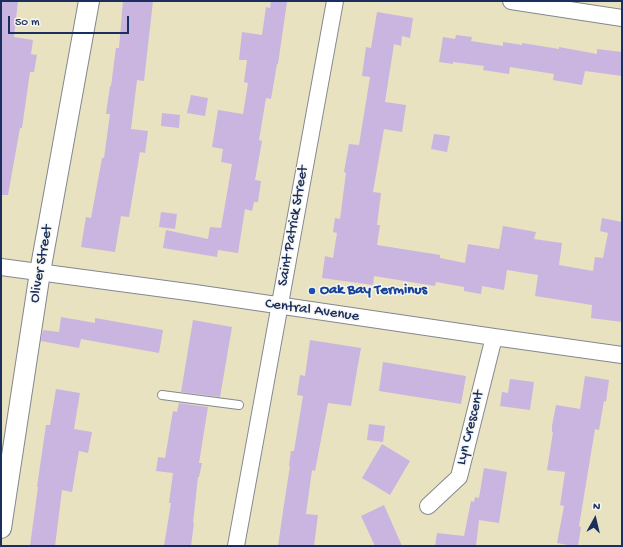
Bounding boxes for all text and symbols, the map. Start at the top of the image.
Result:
scale bar [10,8,131,34]
text: 50 m [15,16,40,30]
street label: Saint Patrick Street [275,164,313,288]
street label: Oliver Street [26,224,58,304]
place label: Oak Bay Terminus [320,282,427,300]
marker: Oak Bay Terminus [307,286,317,296]
street label: Central Avenue [264,295,360,327]
street label: Lyn Crescent [453,389,489,467]
north arrow [575,499,615,539]
text: N [592,501,601,514]

